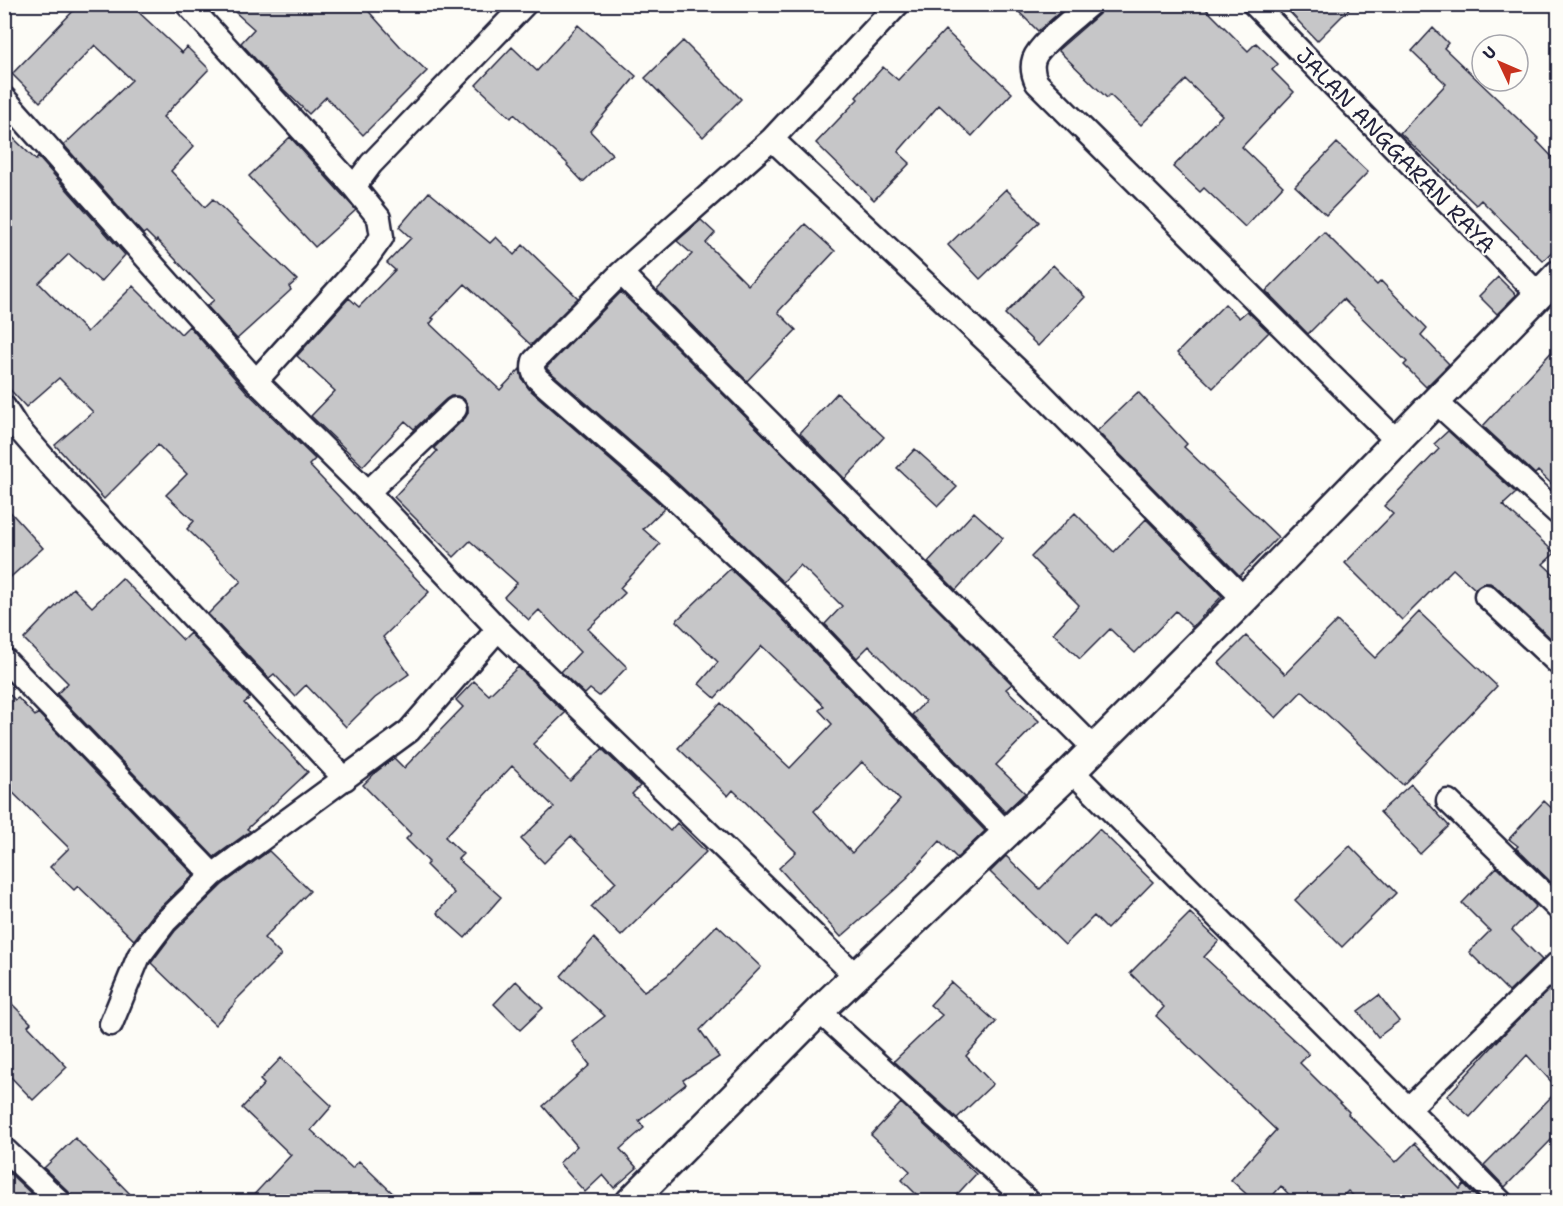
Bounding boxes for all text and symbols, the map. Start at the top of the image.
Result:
north arrow [1470,33,1530,93]
street label: JALAN ANGGARAN RAYA [1290,41,1502,259]
text: U [1478,42,1501,64]

